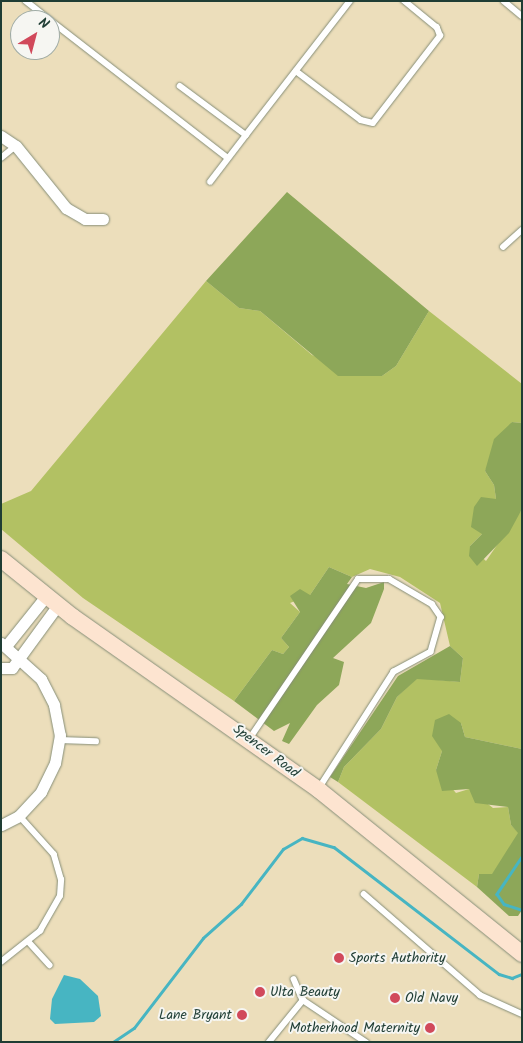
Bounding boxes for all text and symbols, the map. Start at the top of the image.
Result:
north arrow [10,10,60,60]
text: N [33,12,54,35]
street label: Spencer Road [230,721,302,781]
place label: Sports Authority [349,950,446,966]
marker: Sports Authority [333,952,345,964]
place label: Ulta Beauty [270,984,340,1000]
marker: Ulta Beauty [254,986,266,998]
place label: Old Navy [405,990,458,1006]
marker: Old Navy [389,992,401,1004]
place label: Lane Bryant [159,1007,232,1023]
marker: Lane Bryant [236,1009,248,1021]
place label: Motherhood Maternity [289,1020,420,1036]
marker: Motherhood Maternity [424,1022,436,1034]

